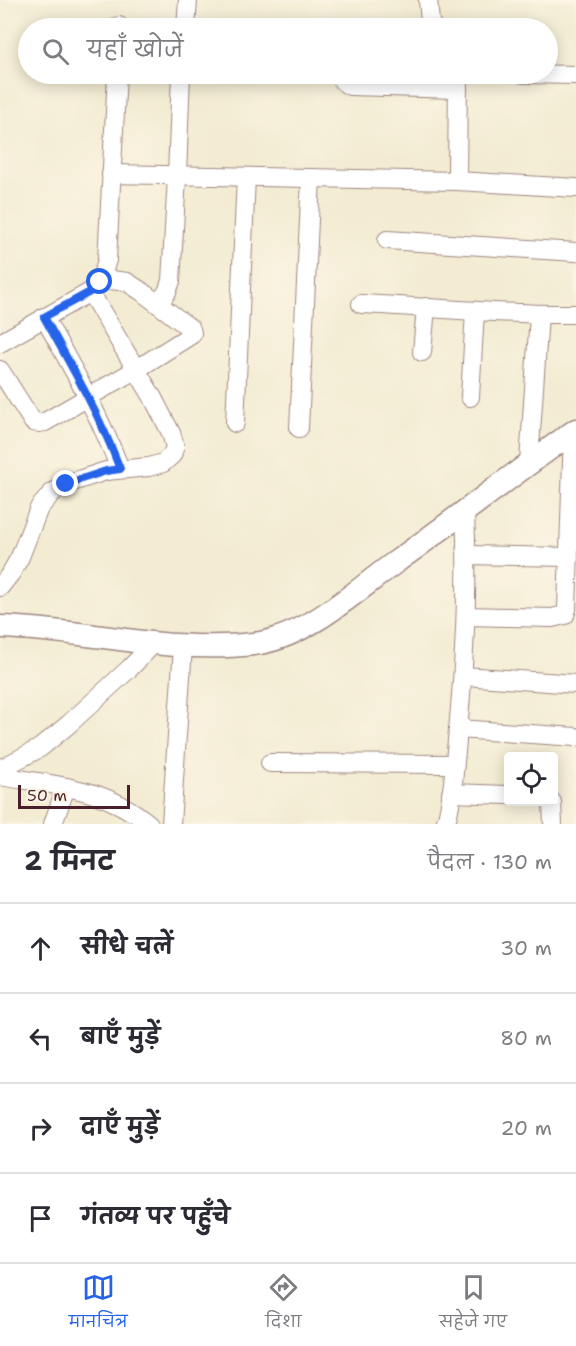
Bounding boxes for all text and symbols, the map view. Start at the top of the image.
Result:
search box [18,18,558,84]
icon: search [39,35,72,68]
text: यहाँ खोजें [87,35,183,64]
route start [86,268,112,294]
route end [52,470,78,496]
map controls [504,752,558,806]
button: locate [504,752,558,806]
scale bar [18,782,130,810]
text: 50 m [27,785,67,806]
text: 2 मिनट [24,843,114,878]
text: पैदल · 130 m [427,849,552,875]
icon: ahead [24,932,57,965]
text: सीधे चलें [81,932,173,961]
text: 30 m [500,935,552,961]
icon: left [24,1022,57,1055]
text: बाएँ मुड़ें [81,1022,160,1051]
text: 80 m [500,1025,552,1051]
icon: right [24,1112,57,1145]
text: दाएँ मुड़ें [81,1112,160,1141]
text: 20 m [501,1115,552,1141]
icon: arrive [24,1202,57,1235]
text: गंतव्य पर पहुँचे [81,1202,230,1231]
tab: मानचित्र [69,1271,128,1339]
tab: दिशा [265,1271,302,1339]
tab: सहेजे गए [439,1271,507,1339]

